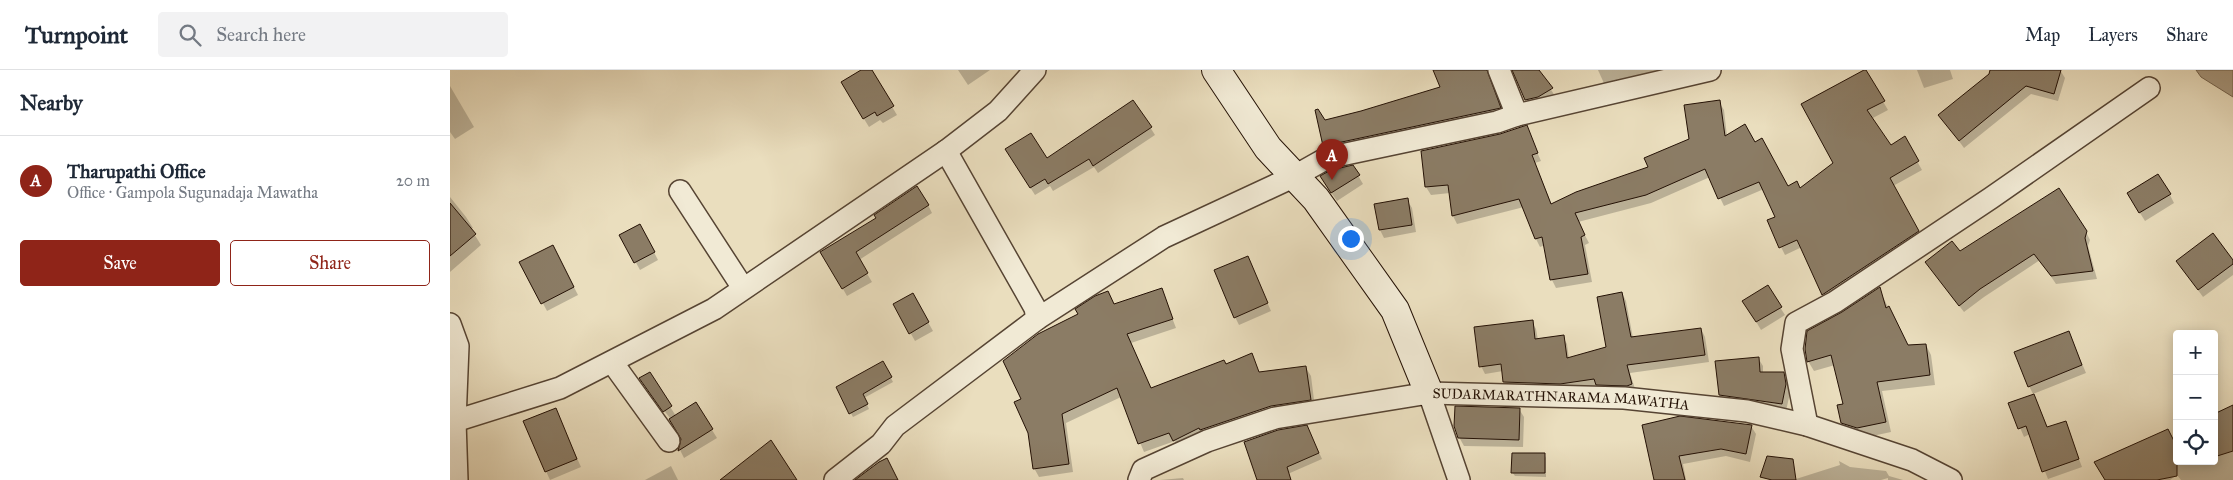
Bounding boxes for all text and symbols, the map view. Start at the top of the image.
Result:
search box [158,12,508,57]
text: Turnpoint [25,20,128,50]
icon: search [176,21,204,49]
text: Search here [216,23,306,46]
text: Map [2025,24,2060,46]
text: Layers [2088,24,2138,46]
text: Share [2166,24,2208,46]
text: Nearby [20,90,83,116]
pin: A [1316,139,1348,180]
text: Tharupathi Office [67,160,206,183]
text: A [31,171,41,190]
text: 20 m [396,171,430,190]
text: Office · Gampola Sugunadaja Mawatha [67,183,318,202]
your location [1338,226,1364,252]
button: Save [20,240,220,286]
button: Share [230,240,430,286]
map controls [2173,330,2218,465]
button: + [2173,330,2218,375]
button: − [2173,375,2218,420]
street label: SUDARMARATHNARAMA MAWATHA [1432,385,1691,413]
button: locate [2173,420,2218,465]

